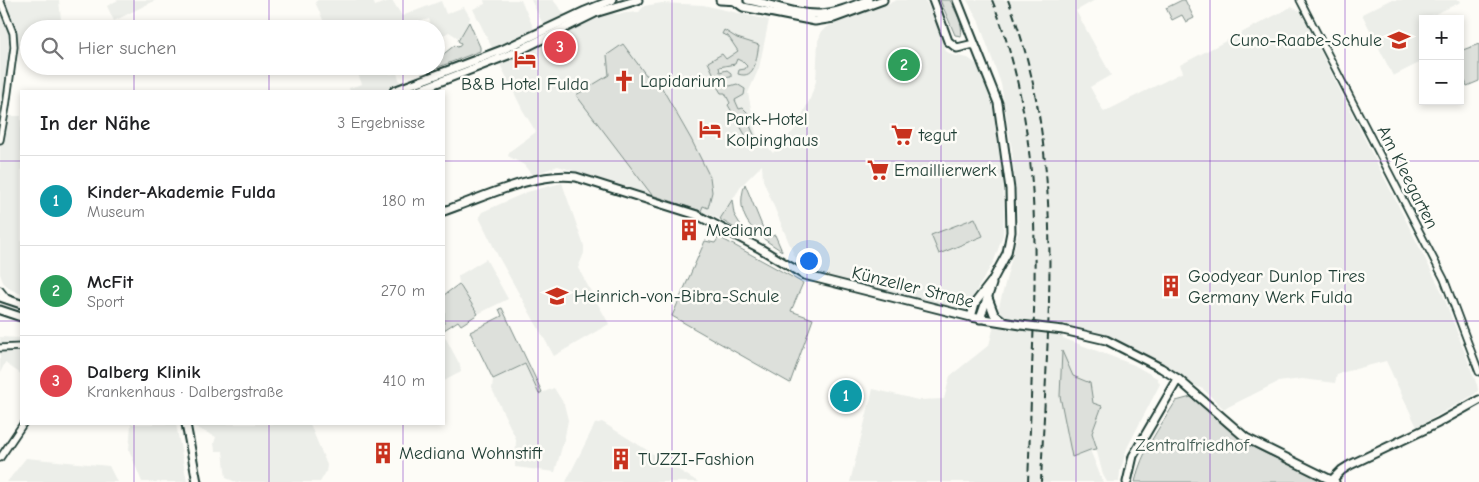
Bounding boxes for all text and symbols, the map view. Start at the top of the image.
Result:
map controls [1419,15,1464,105]
button: + [1419,15,1464,60]
search box [20,20,445,75]
school or university icon: Cuno-Raabe-Schule [1386,27,1412,53]
pin: 3 [544,28,576,66]
place label: Cuno-Raabe-Schule [1230,30,1382,51]
icon: search [38,34,66,62]
text: Hier suchen [78,37,176,59]
hotel icon: B&B Hotel Fulda [512,46,538,72]
pin: 2 [888,46,920,84]
button: − [1419,60,1464,105]
church icon: Lapidarium [611,68,637,94]
place label: Lapidarium [640,71,726,92]
place label: B&B Hotel Fulda [461,74,589,95]
place label: Park-Hotel Kolpinghaus [726,109,818,151]
text: In der Nähe [40,111,150,135]
text: 3 Ergebnisse [337,114,425,132]
hotel icon: Park-Hotel Kolpinghaus [697,116,723,142]
supermarket icon: tegut [889,122,915,148]
street label: Am Kleegarten [1373,122,1443,232]
place label: tegut [918,125,957,146]
supermarket icon: Emaillierwerk [865,157,891,183]
place label: Emaillierwerk [894,160,997,181]
text: Kinder-Akademie Fulda [87,181,276,203]
text: 1 [53,192,59,210]
text: 180 m [382,192,425,210]
text: Museum [87,203,145,221]
building icon: Mediana [676,217,702,243]
place label: Mediana [706,220,772,241]
your location [796,248,822,274]
street label: Künzeller Straße [850,262,976,313]
place label: Goodyear Dunlop Tires Germany Werk Fulda [1188,266,1365,308]
text: McFit [87,271,133,293]
building icon: Goodyear Dunlop Tires Germany Werk Fulda [1158,273,1184,299]
text: 2 [52,282,60,300]
text: 270 m [381,282,425,300]
school or university icon: Heinrich-von-Bibra-Schule [544,283,570,309]
place label: Heinrich-von-Bibra-Schule [574,286,779,307]
text: Sport [87,293,124,311]
text: Dalberg Klinik [87,361,201,383]
text: 3 [52,372,60,390]
text: 410 m [383,372,425,390]
pin: 1 [830,377,862,415]
text: Krankenhaus · Dalbergstraße [87,383,283,401]
park label: Zentralfriedhof [1135,435,1250,456]
building icon: Mediana Wohnstift [370,440,396,466]
place label: Mediana Wohnstift [399,443,543,464]
building icon: TUZZI-Fashion [608,446,634,472]
place label: TUZZI-Fashion [638,449,754,470]

